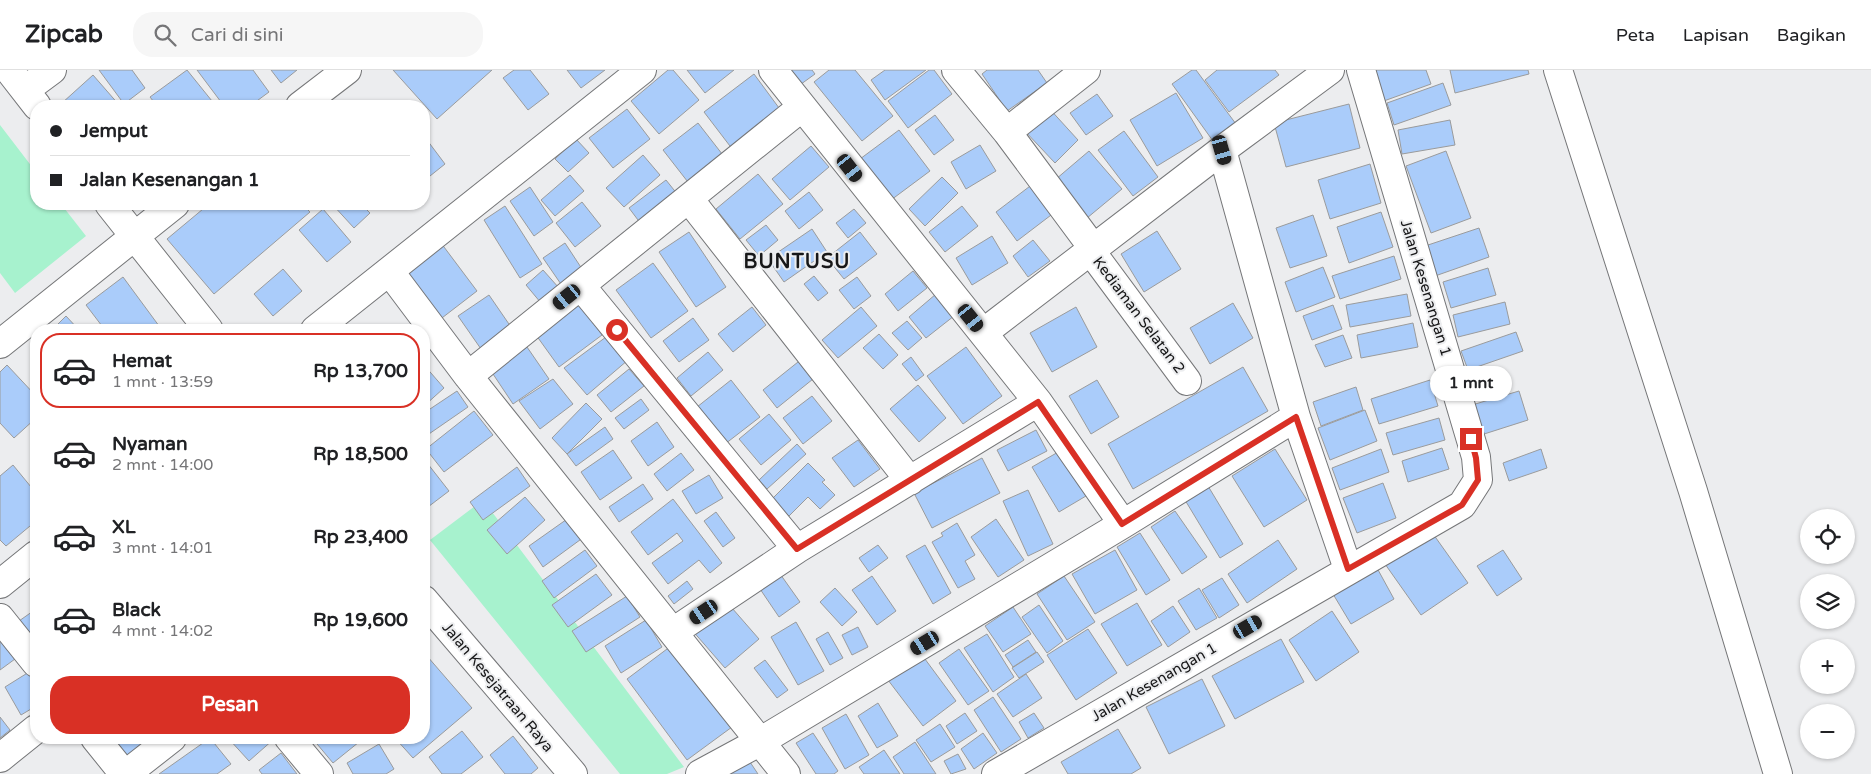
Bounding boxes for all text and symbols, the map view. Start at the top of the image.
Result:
search box [133,12,483,57]
text: Zipcab [25,20,103,49]
icon: search [151,21,179,49]
text: Cari di sini [191,24,284,46]
text: Peta [1616,24,1655,46]
text: Lapisan [1683,24,1749,46]
text: Bagikan [1777,24,1846,46]
text: Jemput [80,120,148,142]
car [1210,134,1233,166]
car [834,152,865,184]
text: Jalan Kesenangan 1 [80,169,260,191]
street label: Jalan Kesenangan 1 [1397,218,1455,358]
district label: BUNTUSU [744,250,850,274]
street label: Kediaman Selatan 2 [1089,253,1189,377]
car [550,282,583,312]
car [955,302,986,334]
route start [606,319,628,341]
icon: car [52,348,97,393]
text: Hemat [112,350,172,372]
text: Rp 13,700 [313,360,408,382]
callout: 1 mnt [1430,366,1512,402]
text: 1 mnt · 13:59 [112,372,213,392]
text: 1 mnt [1449,373,1493,393]
route end [1460,428,1482,450]
icon: car [52,431,97,476]
text: Nyaman [112,433,188,455]
text: Rp 18,500 [313,443,408,465]
text: 2 mnt · 14:00 [112,455,213,475]
map controls [1800,509,1855,759]
button: locate [1800,509,1855,564]
icon: car [52,514,97,559]
text: XL [112,516,136,538]
text: Rp 23,400 [313,526,408,548]
text: 3 mnt · 14:01 [112,538,213,558]
button: layers [1800,574,1855,629]
icon: car [52,597,97,642]
car [687,597,720,627]
text: Black [112,599,161,621]
text: Rp 19,600 [313,609,408,631]
car [1231,613,1264,641]
street label: Jalan Kesejatraan Raya [439,619,557,755]
text: 4 mnt · 14:02 [112,621,213,641]
car [908,629,941,657]
street label: Jalan Kesenangan 1 [1088,639,1220,725]
button: + [1800,639,1855,694]
button: Pesan [50,676,410,734]
button: − [1800,704,1855,759]

